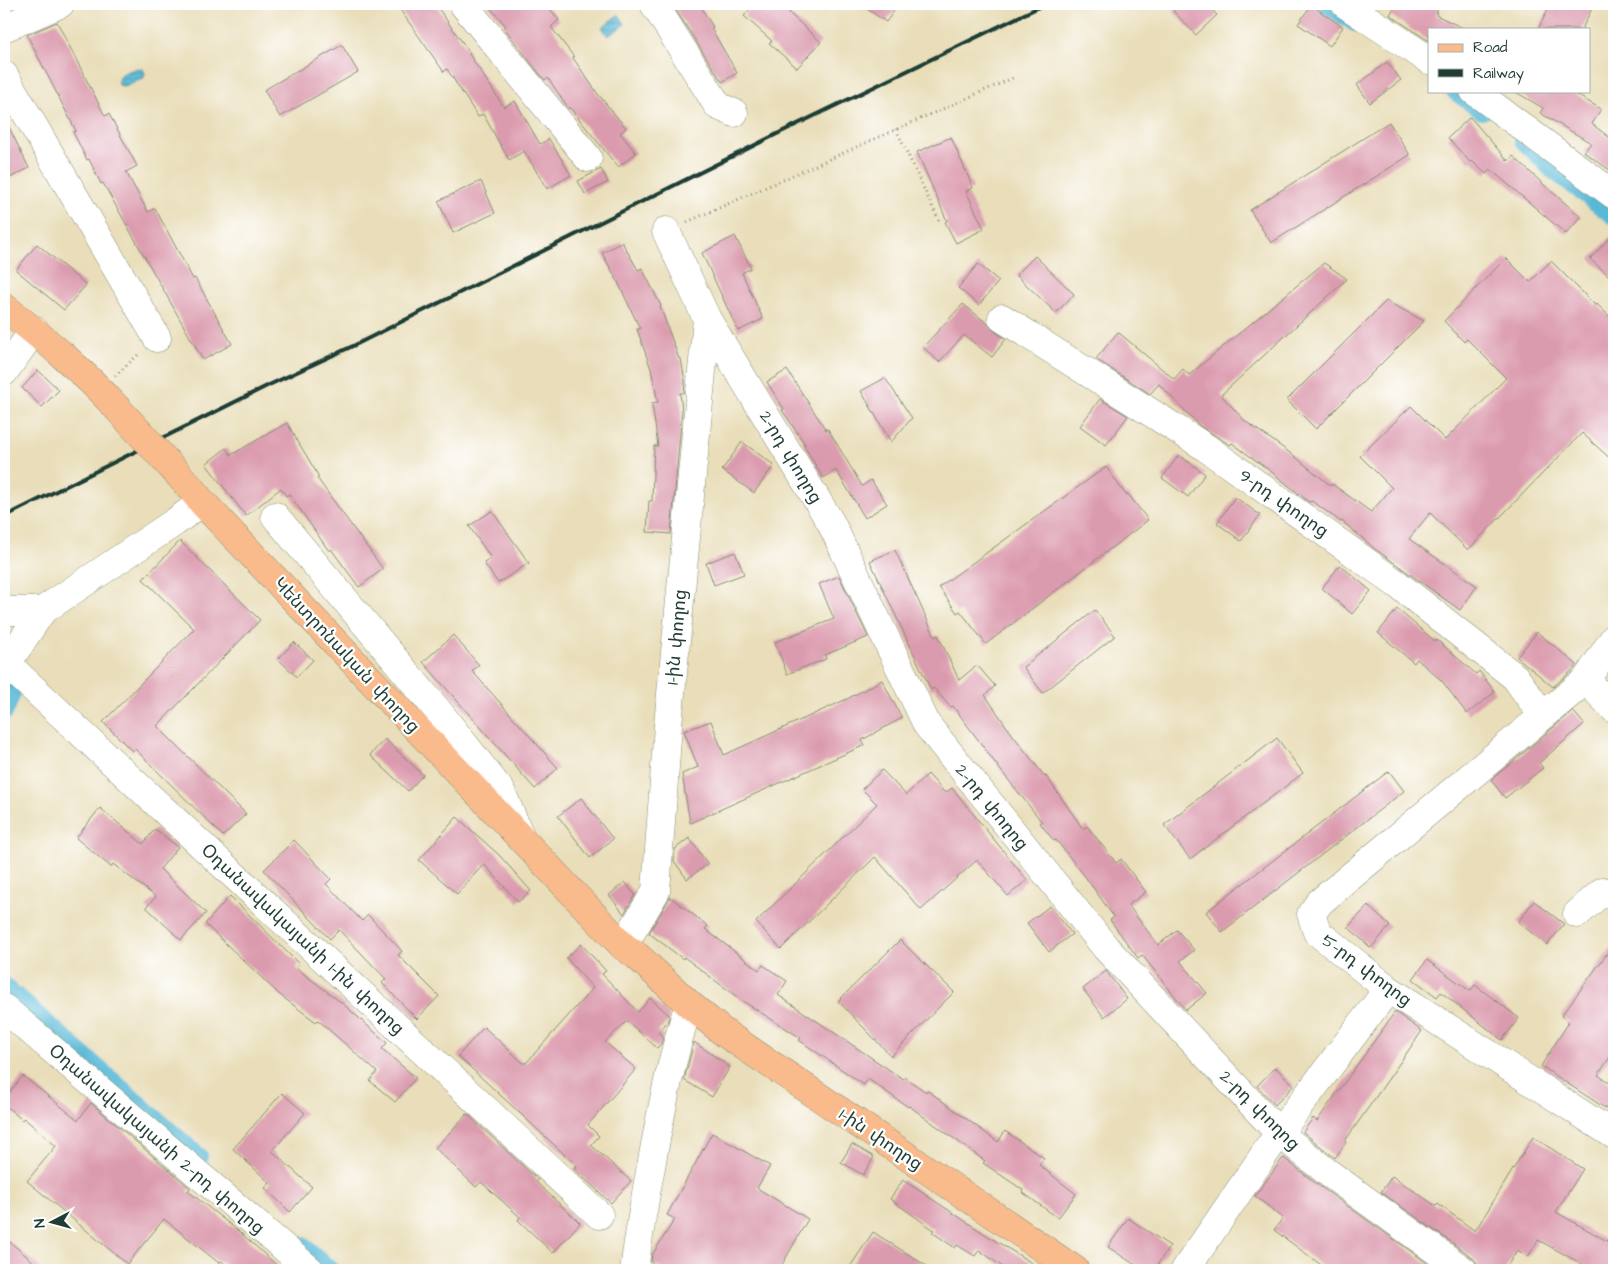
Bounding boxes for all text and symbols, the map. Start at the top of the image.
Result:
legend [1428,28,1590,92]
text: Road [1473,37,1508,58]
text: Railway [1473,63,1524,85]
street label: 2-րդ փողոց [753,406,828,509]
street label: 9-րդ փողոց [1234,463,1334,544]
street label: Կենտրոնական փողոց [268,572,426,739]
street label: 1-ին փողոց [660,588,693,686]
street label: 2-րդ փողոց [949,759,1034,856]
street label: Օդանավակայանի 1-ին փողոց [195,838,410,1041]
street label: 5-րդ փողոց [1316,928,1417,1013]
street label: Օդանավակայանի 2-րդ փողոց [43,1038,270,1240]
street label: 2-րդ փողոց [1214,1064,1306,1156]
street label: 1-ին փողոց [834,1102,928,1177]
north arrow [28,1196,78,1246]
text: N [30,1218,50,1229]

